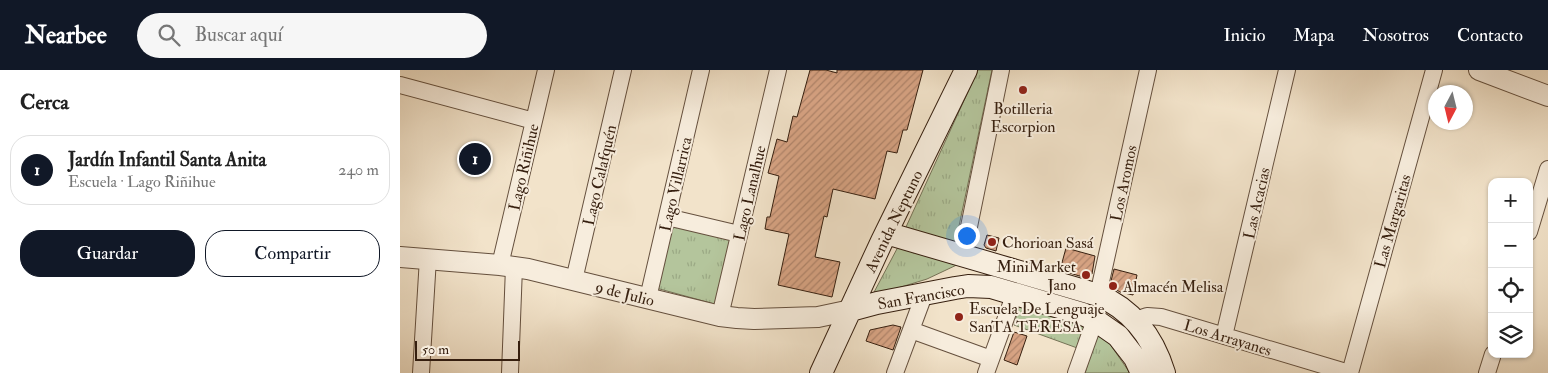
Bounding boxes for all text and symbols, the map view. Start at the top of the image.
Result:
search box [137,13,487,58]
text: Nearbee [25,20,107,51]
icon: search [155,21,183,49]
text: Buscar aquí [195,23,283,47]
text: Inicio [1223,24,1265,47]
text: Mapa [1293,24,1335,47]
text: Nosotros [1363,24,1429,47]
text: Contacto [1457,24,1523,47]
marker: Botilleria Escorpion [1017,84,1029,96]
north arrow [1428,85,1473,130]
text: Cerca [20,89,69,116]
place label: Botilleria Escorpion [990,99,1056,138]
street label: Lago Riñihue [504,122,544,213]
street label: Lago Calafquén [579,123,621,228]
street label: Lago Villarrica [655,135,697,234]
pin: 1 [459,140,491,178]
street label: Lago Lanalhue [729,143,771,243]
street label: Los Aromos [1106,143,1142,223]
text: Jardín Infantil Santa Anita [68,148,266,172]
text: 1 [34,160,40,180]
text: 240 m [338,160,379,180]
street label: Las Acacias [1239,165,1275,241]
street label: Avenida Neptuno [860,167,928,277]
text: Escuela · Lago Riñihue [68,172,216,192]
street label: Las Margaritas [1370,172,1416,271]
map controls [1488,178,1533,358]
button: + [1488,178,1533,223]
your location [954,223,980,249]
button: − [1488,223,1533,268]
button: Guardar [20,230,195,277]
button: Compartir [205,230,380,277]
place label: Chorioan Sasá [1002,233,1094,253]
marker: Chorioan Sasá [986,236,998,248]
place label: MiniMarket Jano [997,257,1076,296]
button: locate [1488,268,1533,313]
marker: MiniMarket Jano [1080,269,1092,281]
street label: 9 de Julio [592,277,657,312]
place label: Almacén Melisa [1122,277,1224,297]
street label: San Francisco [876,279,966,314]
marker: Almacén Melisa [1107,280,1119,292]
place label: Escuela De Lenguaje SanTA TERESA [969,299,1105,337]
marker: Escuela De Lenguaje SanTA TERESA [953,311,965,323]
button: layers [1488,313,1533,358]
street label: Los Arrayanes [1181,315,1274,361]
scale bar [415,338,520,361]
text: 50 m [422,341,449,358]

